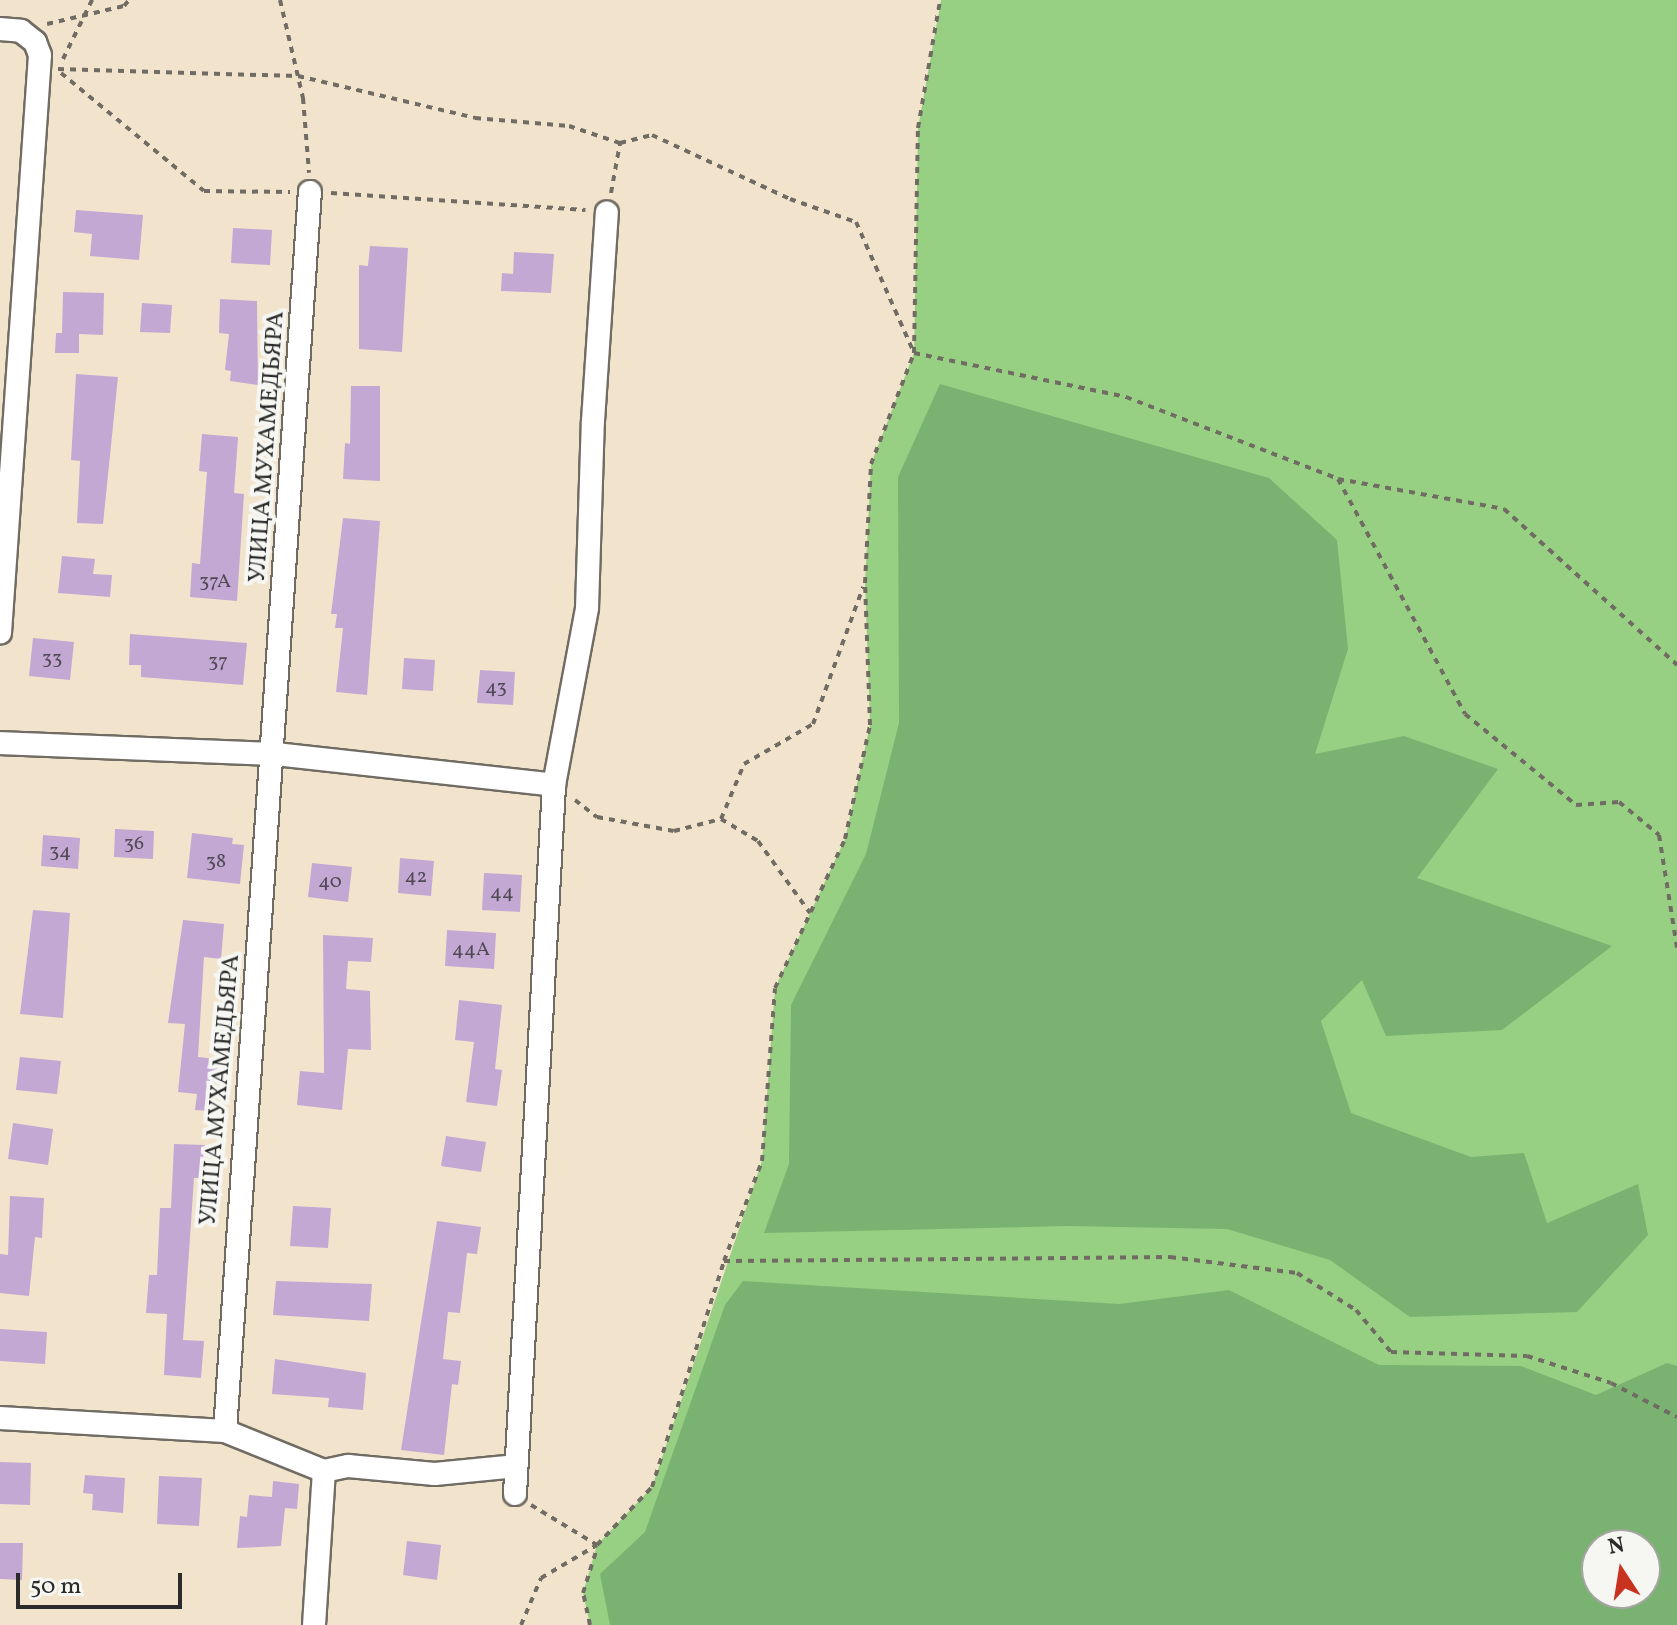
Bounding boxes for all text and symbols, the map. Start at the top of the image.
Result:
street label: УЛИЦА МУХАМЕДЬЯРА [244,310,292,584]
house number: 37А [199,570,231,594]
house number: 33 [42,647,62,671]
house number: 37 [208,650,228,674]
house number: 43 [485,676,507,700]
house number: 36 [124,832,144,856]
house number: 34 [49,840,71,864]
house number: 38 [206,850,226,874]
house number: 42 [405,865,427,889]
house number: 40 [318,870,342,894]
house number: 44 [490,881,514,905]
house number: 44А [452,938,490,962]
street label: УЛИЦА МУХАМЕДЬЯРА [195,953,247,1227]
north arrow [1581,1529,1661,1609]
text: N [1605,1530,1627,1564]
scale bar [20,1557,186,1607]
text: 50 m [30,1570,82,1604]

